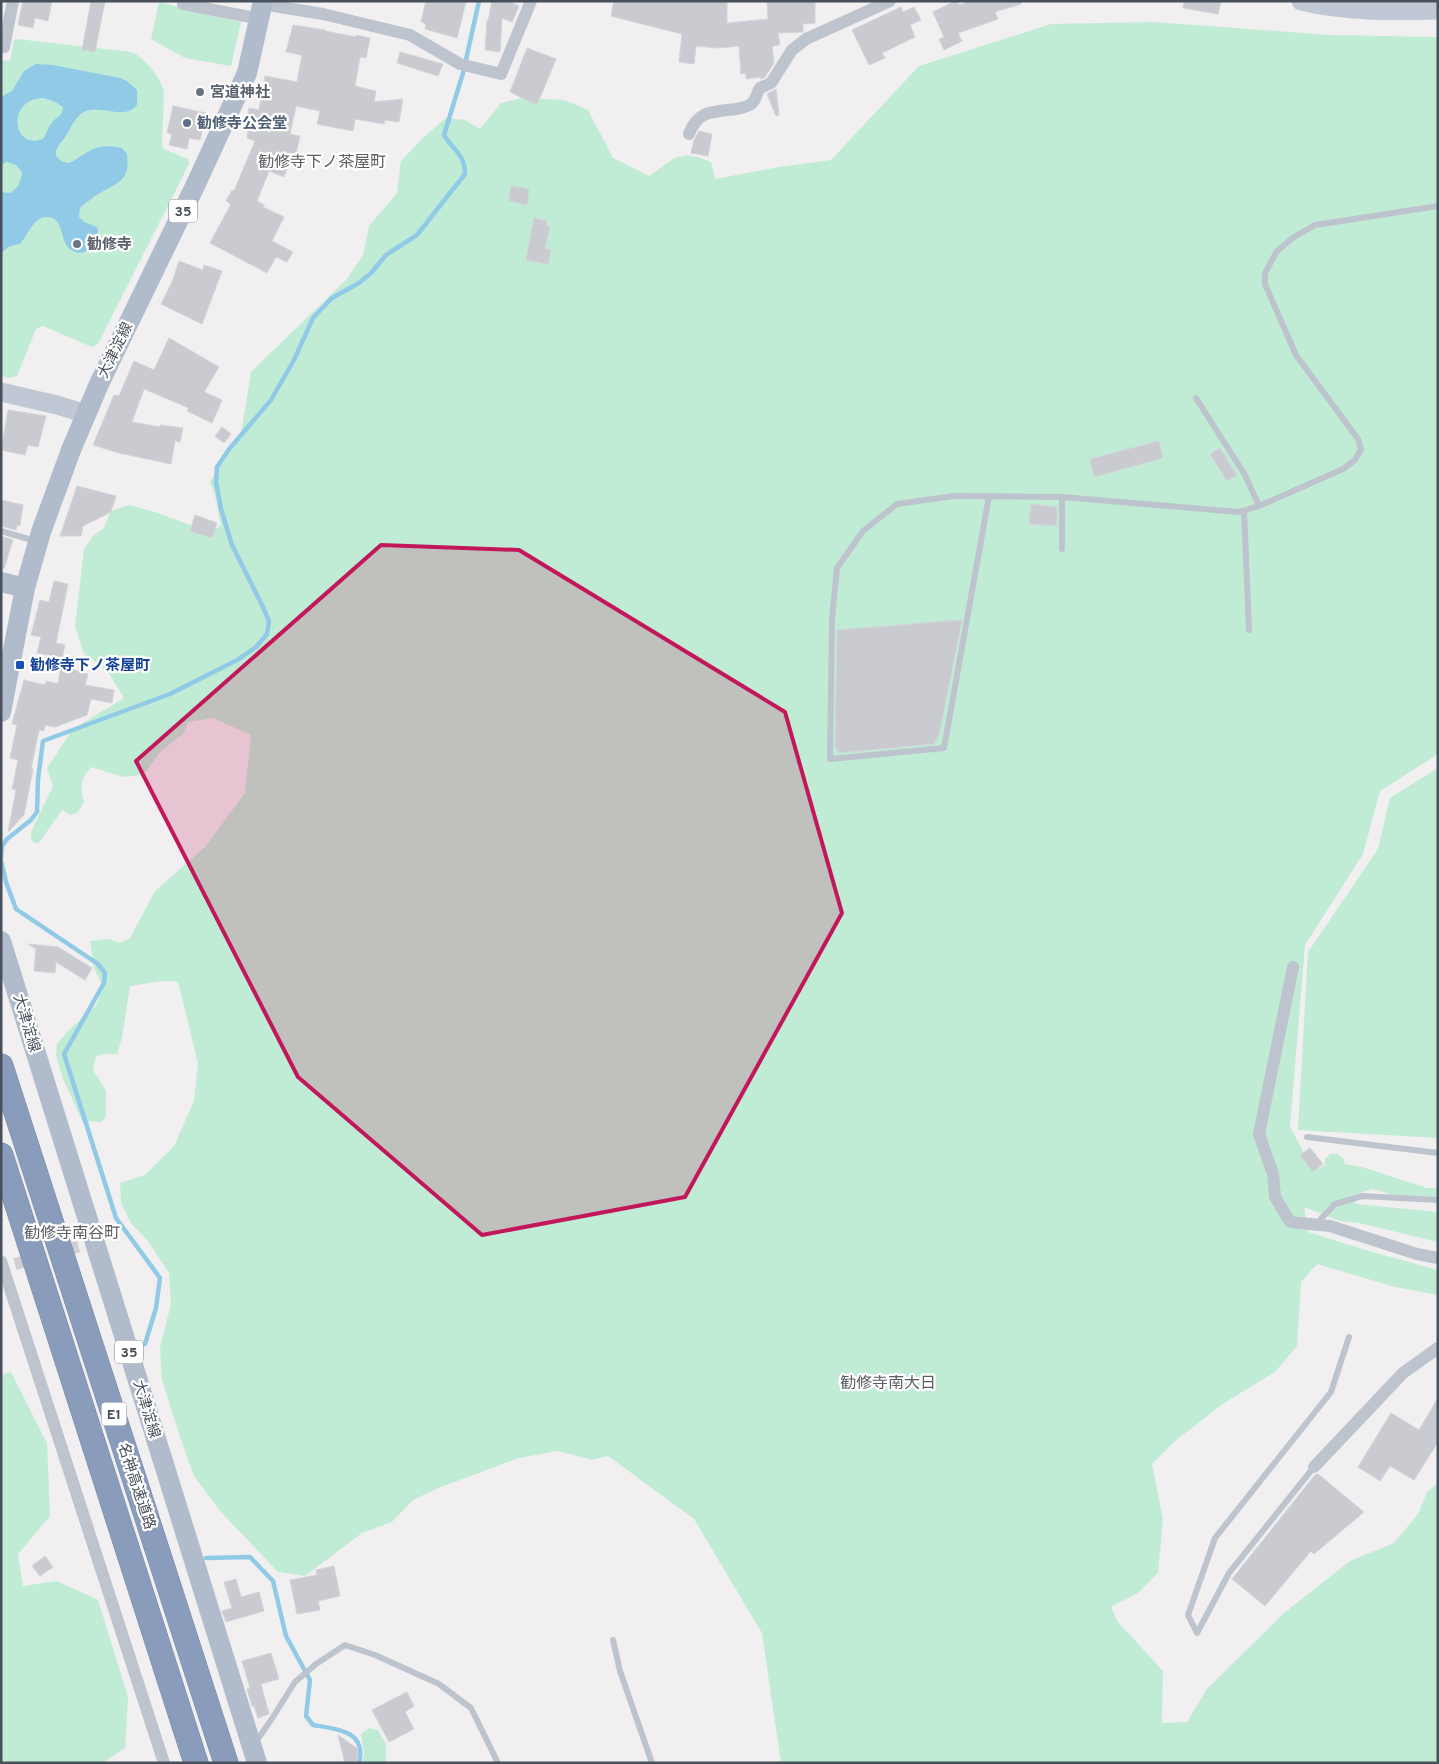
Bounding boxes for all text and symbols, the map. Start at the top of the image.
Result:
place label: 宮道神社 [210,83,270,103]
marker: 宮道神社 [194,86,206,98]
place label: 勧修寺公会堂 [197,114,287,134]
marker: 勧修寺公会堂 [181,117,193,129]
district label: 勧修寺下ノ茶屋町 [258,153,386,173]
road number: 35 [169,200,197,222]
place label: 勧修寺 [87,235,132,255]
marker: 勧修寺 [71,238,83,250]
street label: 大津淀線 [95,320,138,382]
place label: 勧修寺下ノ茶屋町 [30,656,150,676]
marker: 勧修寺下ノ茶屋町 [14,659,26,671]
street label: 大津淀線 [8,992,43,1055]
district label: 勧修寺南谷町 [24,1224,120,1244]
road number: 35 [115,1340,143,1364]
district label: 勧修寺南大日 [840,1374,936,1394]
street label: 大津淀線 [128,1378,163,1441]
road number: E1 [102,1402,126,1426]
street label: 名神高速道路 [113,1441,159,1532]

